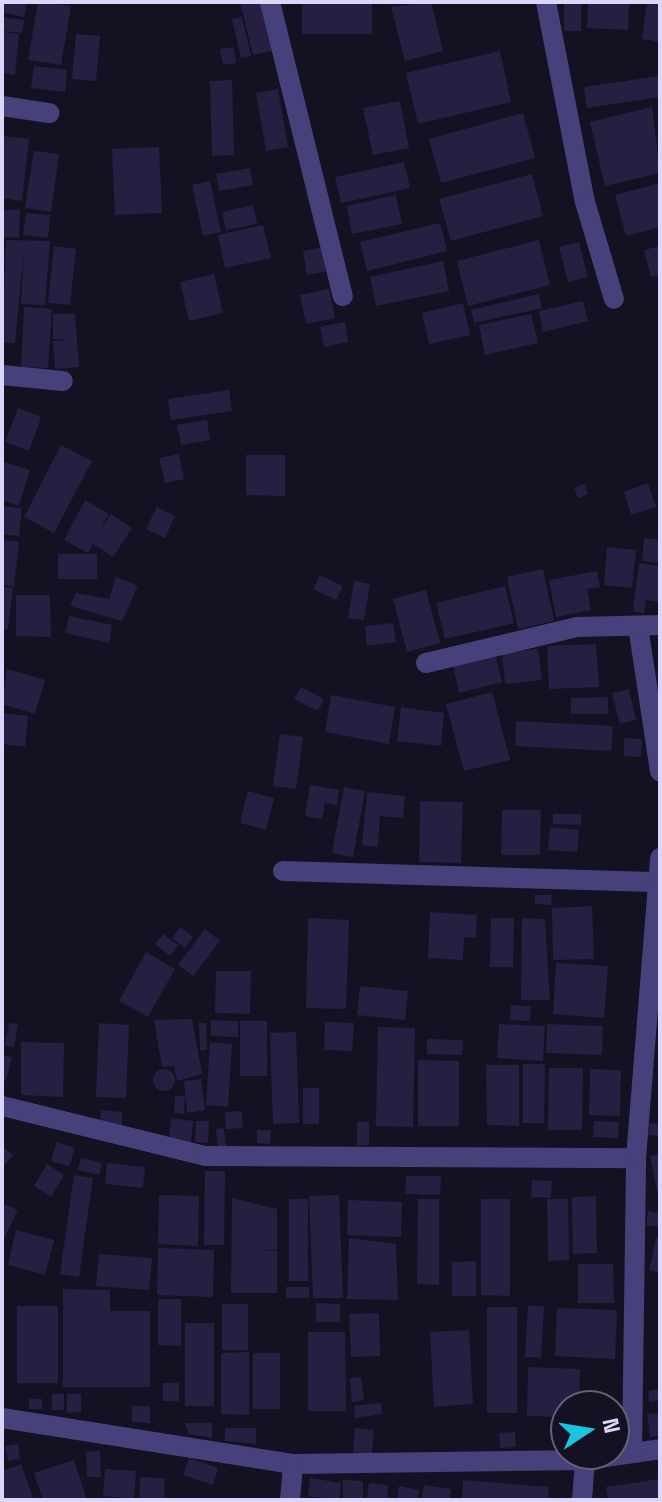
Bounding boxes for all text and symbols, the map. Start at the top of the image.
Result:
north arrow [550,1390,630,1470]
text: N [596,1415,627,1436]

